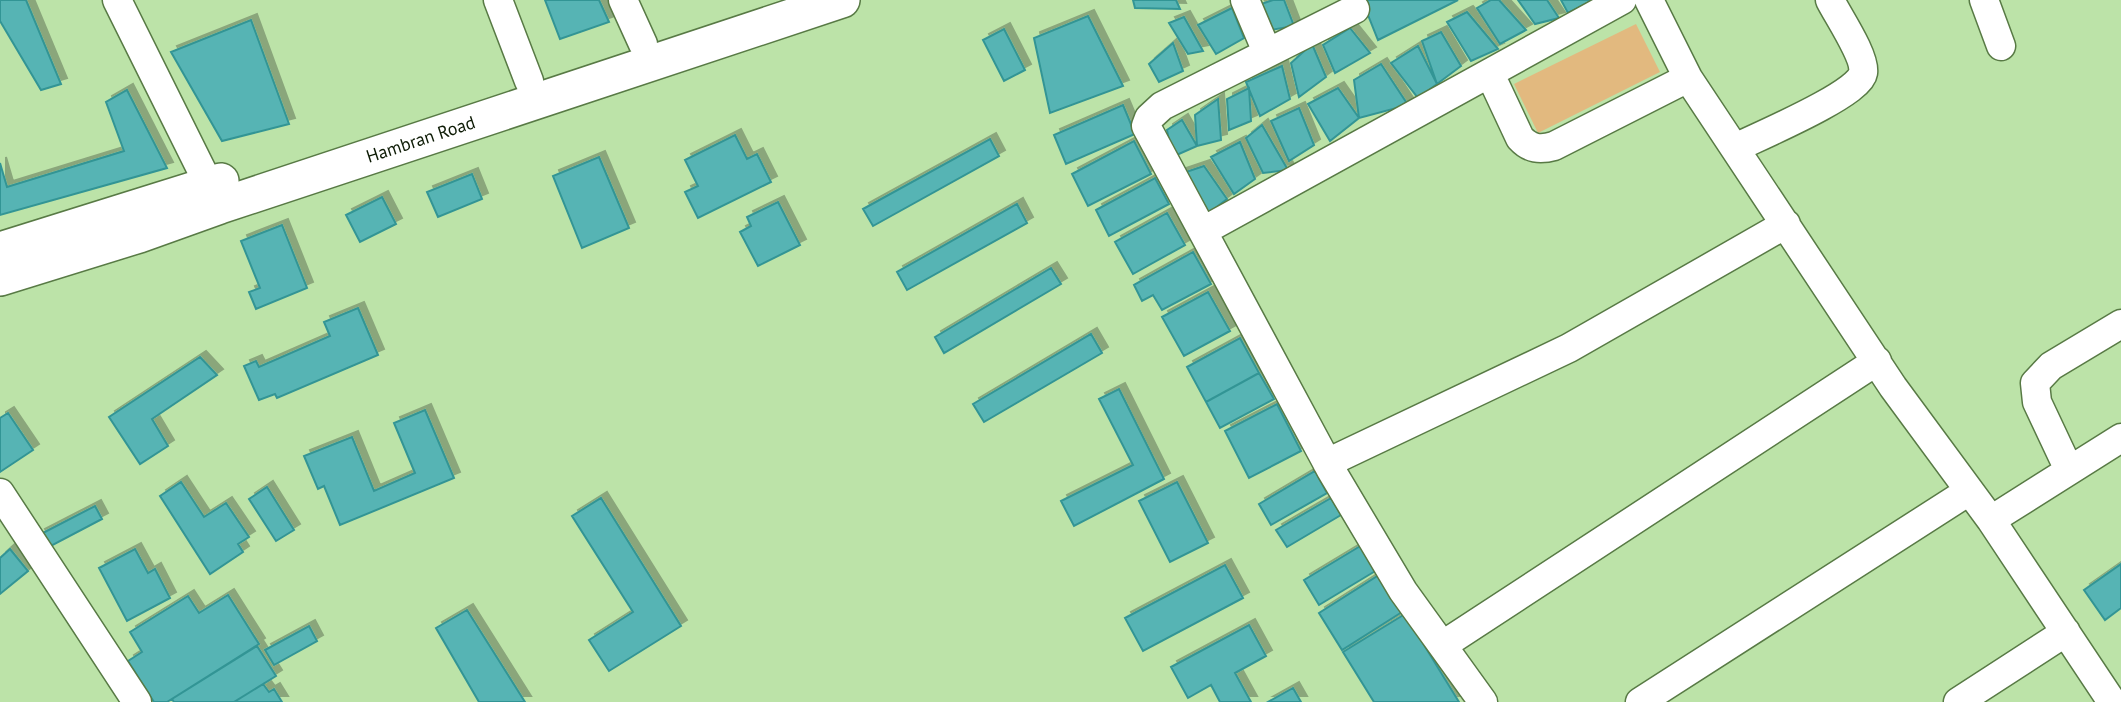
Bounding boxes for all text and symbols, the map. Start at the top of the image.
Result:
street label: Hambran Road [363,110,478,168]

